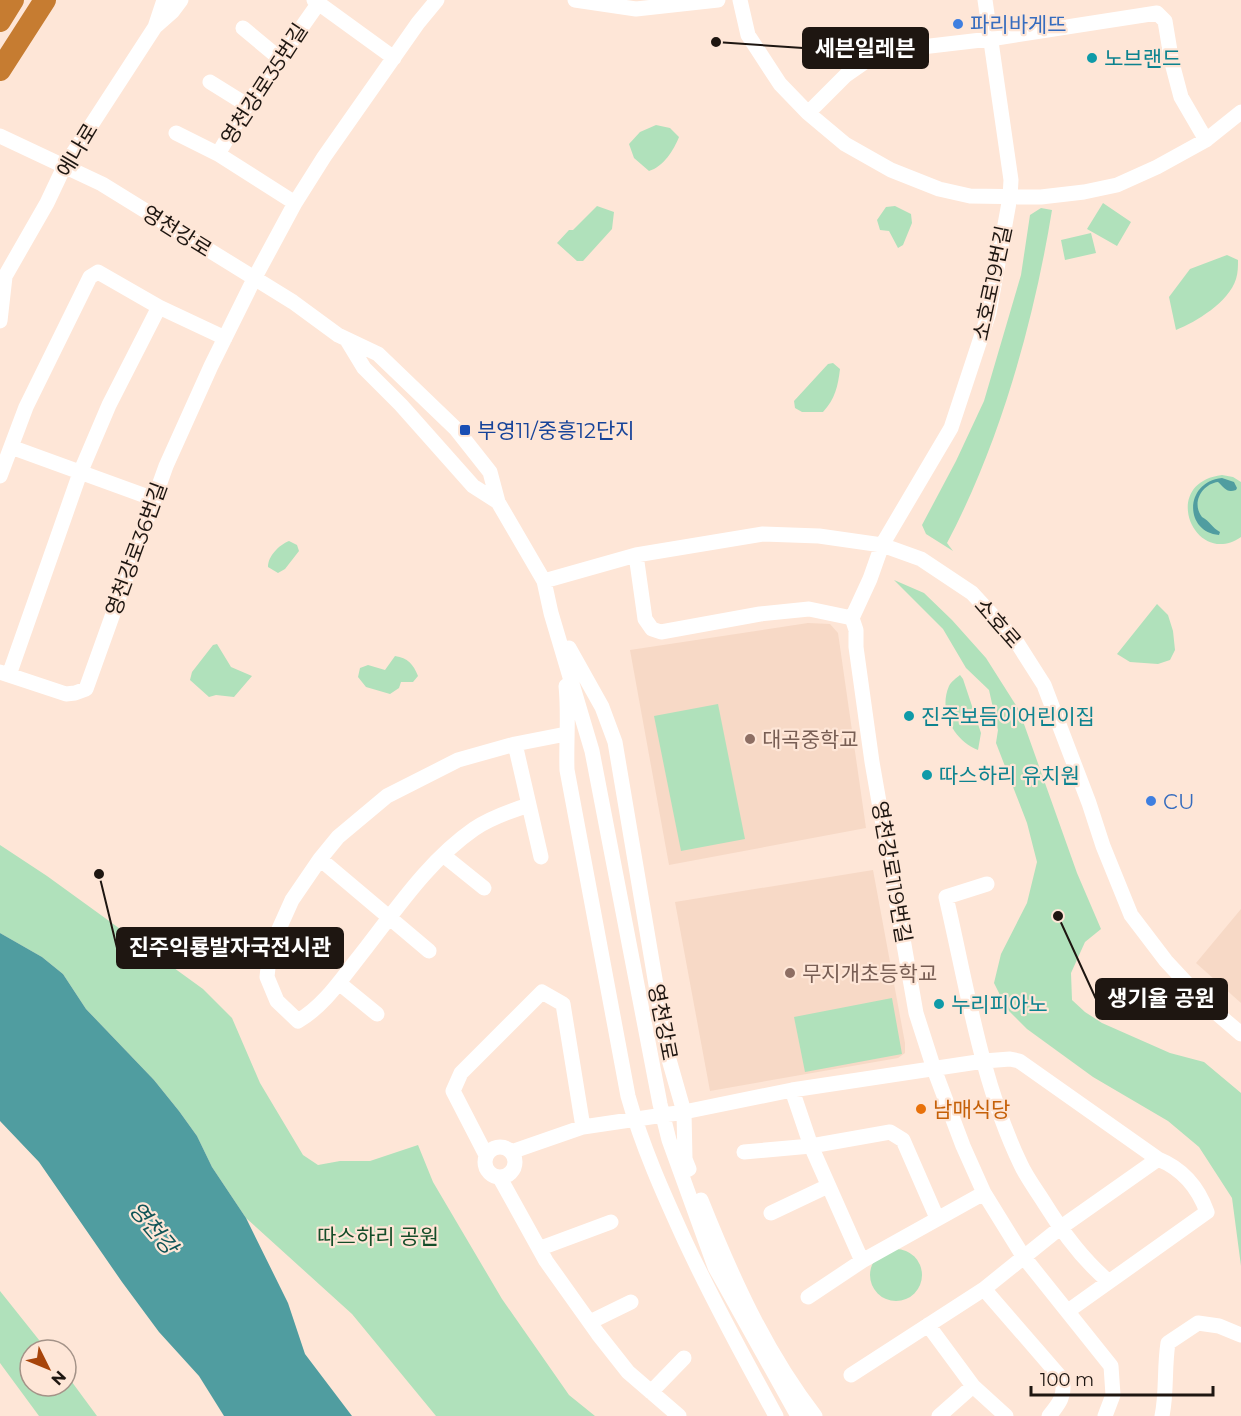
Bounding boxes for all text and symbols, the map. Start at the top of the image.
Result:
place label: 파리바게뜨 [970,12,1067,37]
marker: 파리바게뜨 [951,17,965,31]
street label: 영천강로35번길 [216,19,312,149]
callout: 세븐일레븐 [803,28,928,68]
text: 세븐일레븐 [814,35,916,62]
place label: 노브랜드 [1104,46,1181,71]
marker: 노브랜드 [1085,51,1099,65]
street label: 에나로 [51,119,103,181]
street label: 영천강로 [138,200,216,262]
street label: 소호로19번길 [968,223,1016,343]
place label: 부영11/중흥12단지 [477,418,635,443]
marker: 부영11/중흥12단지 [458,423,472,437]
street label: 영천강로36번길 [100,479,172,619]
street label: 소호로 [970,593,1026,653]
place label: 진주보듬이어린이집 [921,704,1095,729]
marker: 진주보듬이어린이집 [902,709,916,723]
place label: 대곡중학교 [762,727,859,752]
marker: 대곡중학교 [743,732,757,746]
place label: 따스하리 유치원 [939,763,1080,788]
marker: 따스하리 유치원 [920,768,934,782]
place label: CU [1163,789,1195,814]
marker: CU [1144,794,1158,808]
street label: 영천강로119번길 [867,799,917,945]
callout: 진주익룡발자국전시관 [117,928,343,968]
text: 진주익룡발자국전시관 [129,934,331,961]
place label: 무지개초등학교 [802,961,937,986]
marker: 무지개초등학교 [783,966,797,980]
callout: 생기율 공원 [1096,979,1227,1019]
street label: 영천강로 [643,982,683,1062]
text: 생기율 공원 [1107,985,1215,1012]
place label: 누리피아노 [951,992,1048,1017]
marker: 누리피아노 [932,997,946,1011]
place label: 남매식당 [933,1097,1010,1122]
marker: 남매식당 [914,1102,928,1116]
water label: 영천강 [123,1196,185,1262]
park label: 따스하리 공원 [317,1224,439,1249]
north arrow [18,1338,78,1398]
scale bar [1031,1359,1212,1397]
text: N [47,1367,70,1389]
text: 100 m [1040,1369,1094,1391]

